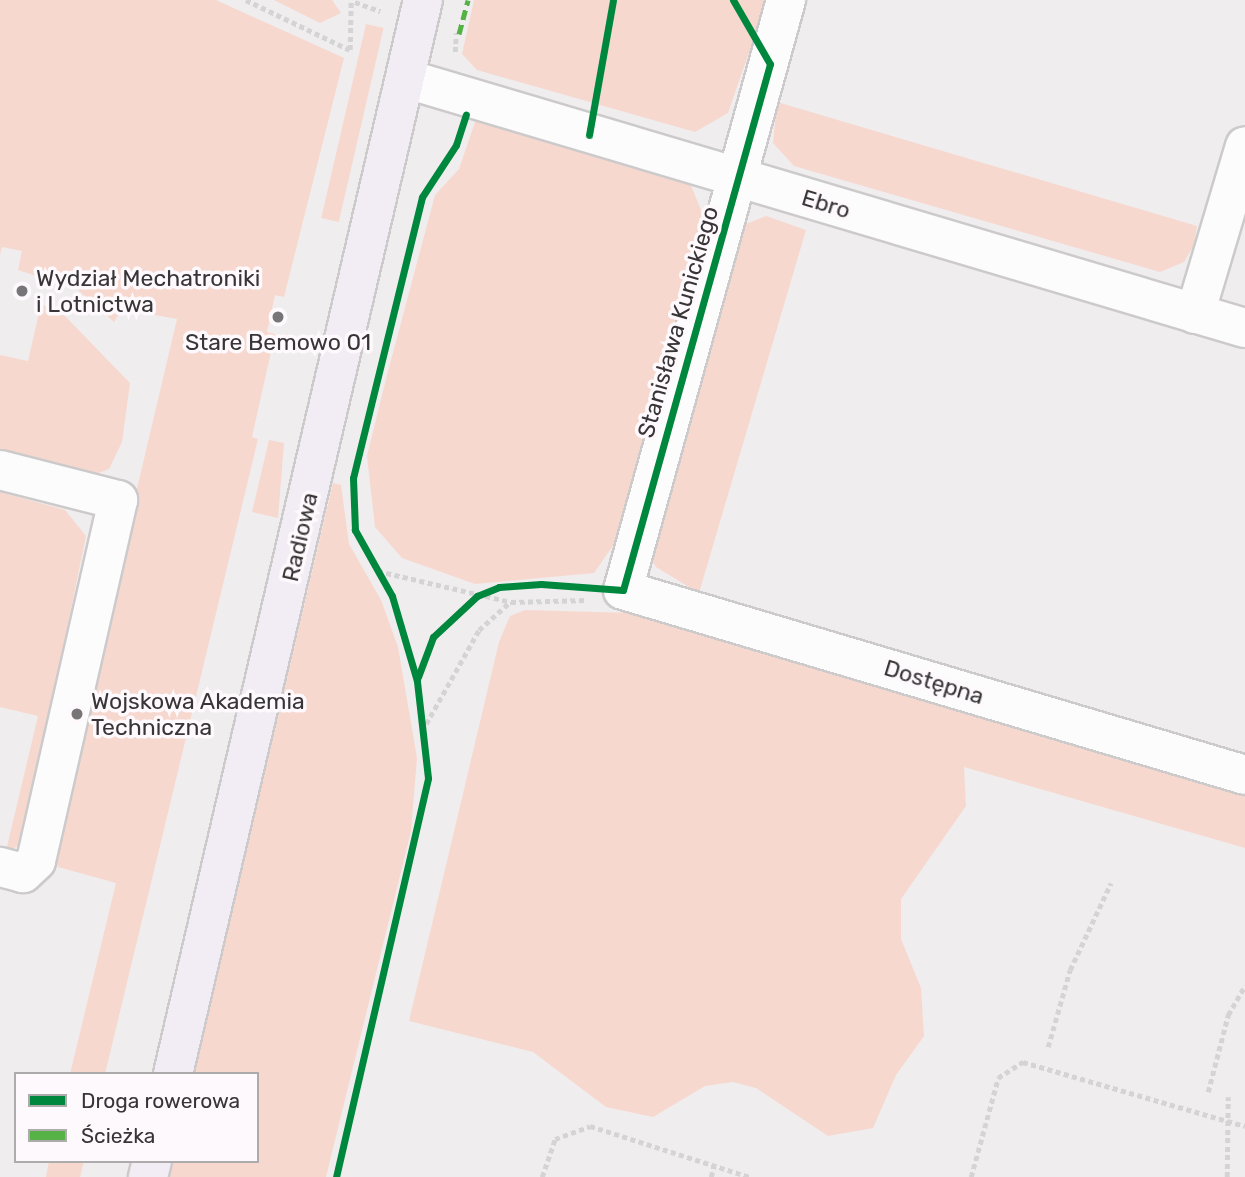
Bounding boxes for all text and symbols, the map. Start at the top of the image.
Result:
street label: Ebro [798,184,854,224]
street label: Stanisława Kunickiego [632,203,724,441]
place label: Wydział Mechatroniki i Lotnictwa [36,264,260,318]
marker: Wydział Mechatroniki i Lotnictwa [14,283,30,299]
marker: Stare Bemowo 01 [270,309,286,325]
place label: Stare Bemowo 01 [185,328,371,356]
street label: Radiowa [276,490,324,584]
street label: Dostępna [881,654,987,710]
place label: Wojskowa Akademia Techniczna [91,687,305,741]
marker: Wojskowa Akademia Techniczna [69,706,85,722]
legend [14,1072,259,1163]
text: Droga rowerowa [81,1088,240,1113]
text: Ścieżka [81,1123,155,1148]

